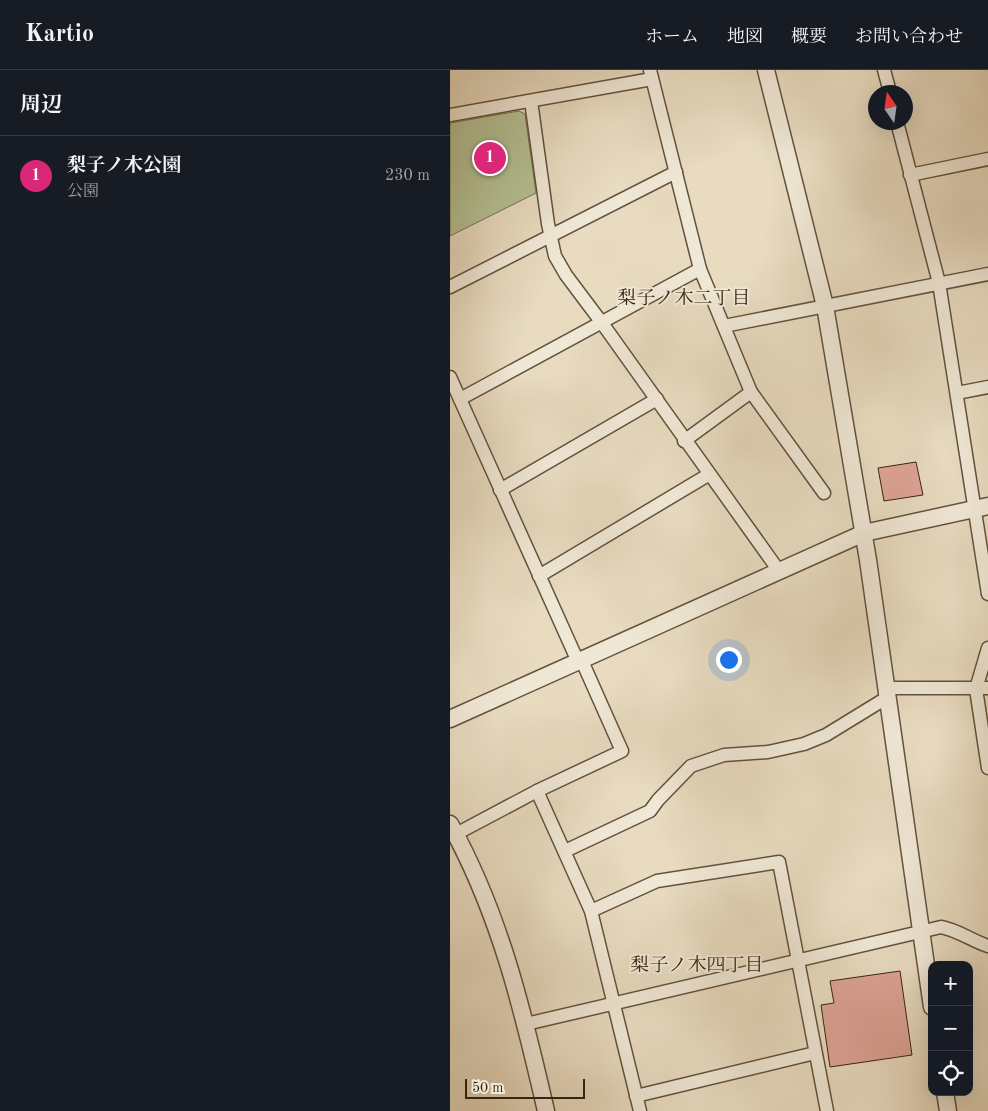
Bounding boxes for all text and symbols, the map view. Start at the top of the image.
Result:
text: Kartio [25,23,94,47]
text: ホーム [645,28,699,46]
text: 地図 [727,28,763,46]
text: 概要 [791,28,827,46]
text: お問い合わせ [855,28,963,46]
north arrow [868,85,913,130]
text: 周辺 [20,95,62,116]
pin: 1 [474,139,506,177]
text: 梨子ノ木公園 [67,157,181,176]
text: 1 [31,168,41,184]
text: 230 m [385,168,430,184]
text: 公園 [67,184,99,200]
district label: 梨子ノ木二丁目 [617,287,751,309]
your location [716,647,742,673]
district label: 梨子ノ木四丁目 [630,954,764,976]
map controls [928,961,973,1096]
button: + [928,961,973,1006]
button: − [928,1006,973,1051]
button: locate [928,1051,973,1096]
scale bar [465,1076,585,1099]
text: 50 m [472,1081,503,1095]

